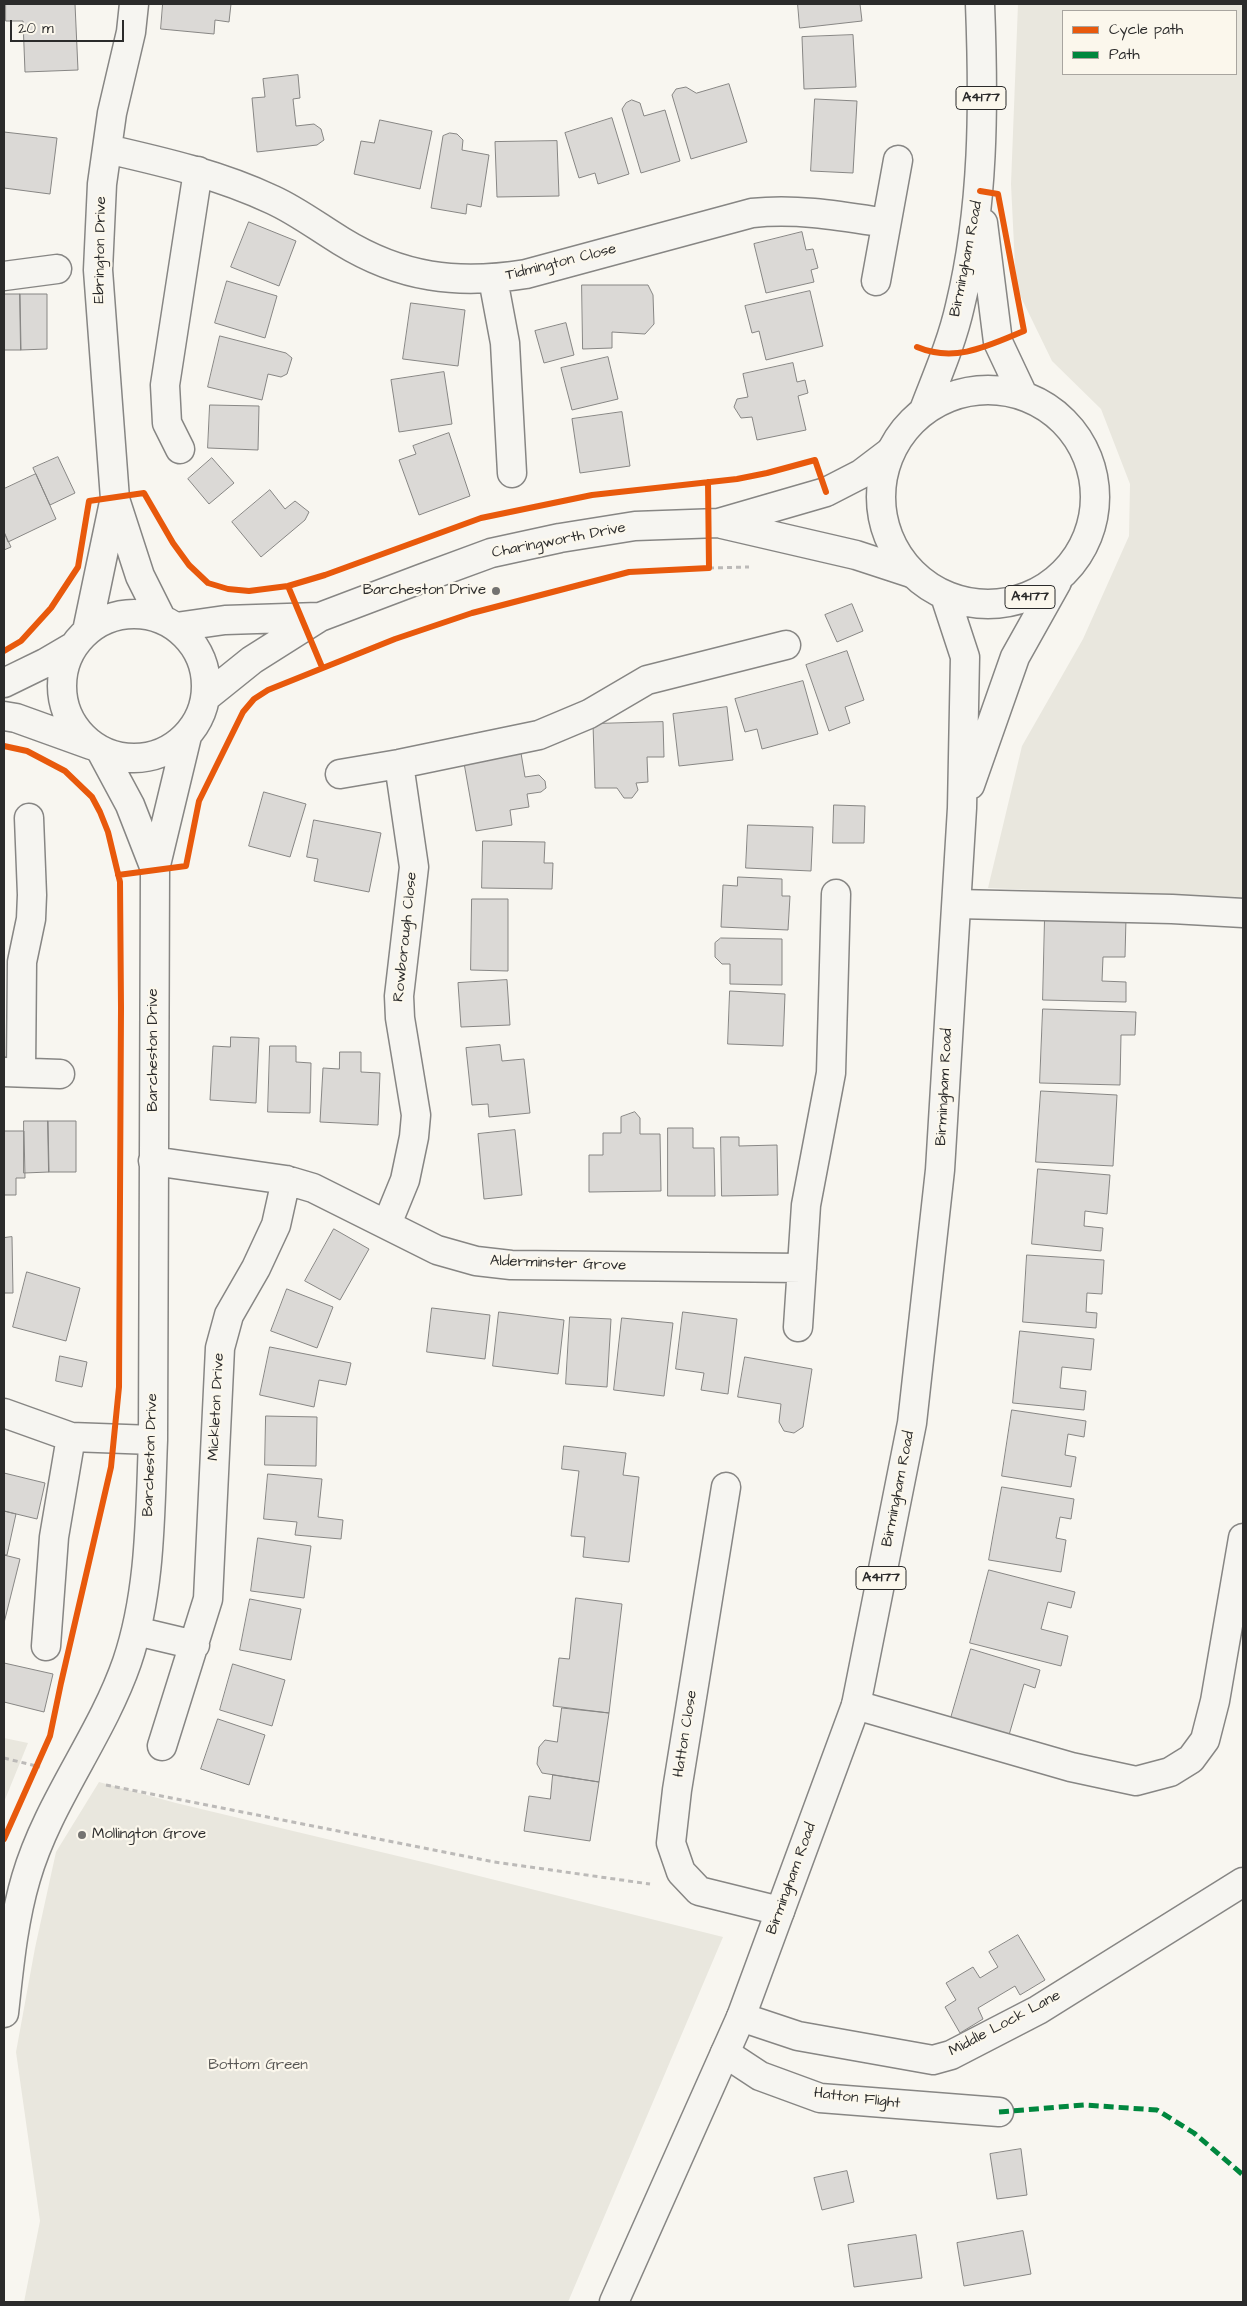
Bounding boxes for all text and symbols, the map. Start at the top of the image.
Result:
scale bar [12,10,126,42]
legend [1062,10,1237,75]
text: 20 m [18,18,54,39]
text: Cycle path [1109,19,1183,40]
text: Path [1109,44,1140,65]
road number: A4177 [956,86,1006,110]
street label: Ebrington Drive [91,196,111,304]
street label: Birmingham Road [947,200,987,318]
street label: Tidmington Close [504,241,618,285]
street label: Charingworth Drive [491,519,627,563]
place label: Barcheston Drive [363,582,486,600]
marker: Barcheston Drive [490,585,502,597]
road number: A4177 [1005,586,1055,608]
street label: Rowborough Close [390,871,422,1003]
street label: Barcheston Drive [145,988,163,1112]
street label: Birmingham Road [933,1028,957,1146]
street label: Alderminster Grove [489,1253,627,1275]
street label: Mickleton Drive [205,1353,229,1461]
street label: Barcheston Drive [140,1393,162,1517]
street label: Birmingham Road [879,1430,919,1548]
road number: A4177 [856,1566,906,1590]
street label: Hatton Close [670,1689,702,1779]
street label: Birmingham Road [763,1821,821,1937]
place label: Mollington Grove [92,1826,206,1844]
marker: Mollington Grove [76,1829,88,1841]
street label: Middle Lock Lane [946,1987,1064,2061]
park label: Bottom Green [208,2057,308,2075]
street label: Hatton Flight [813,2085,901,2113]

